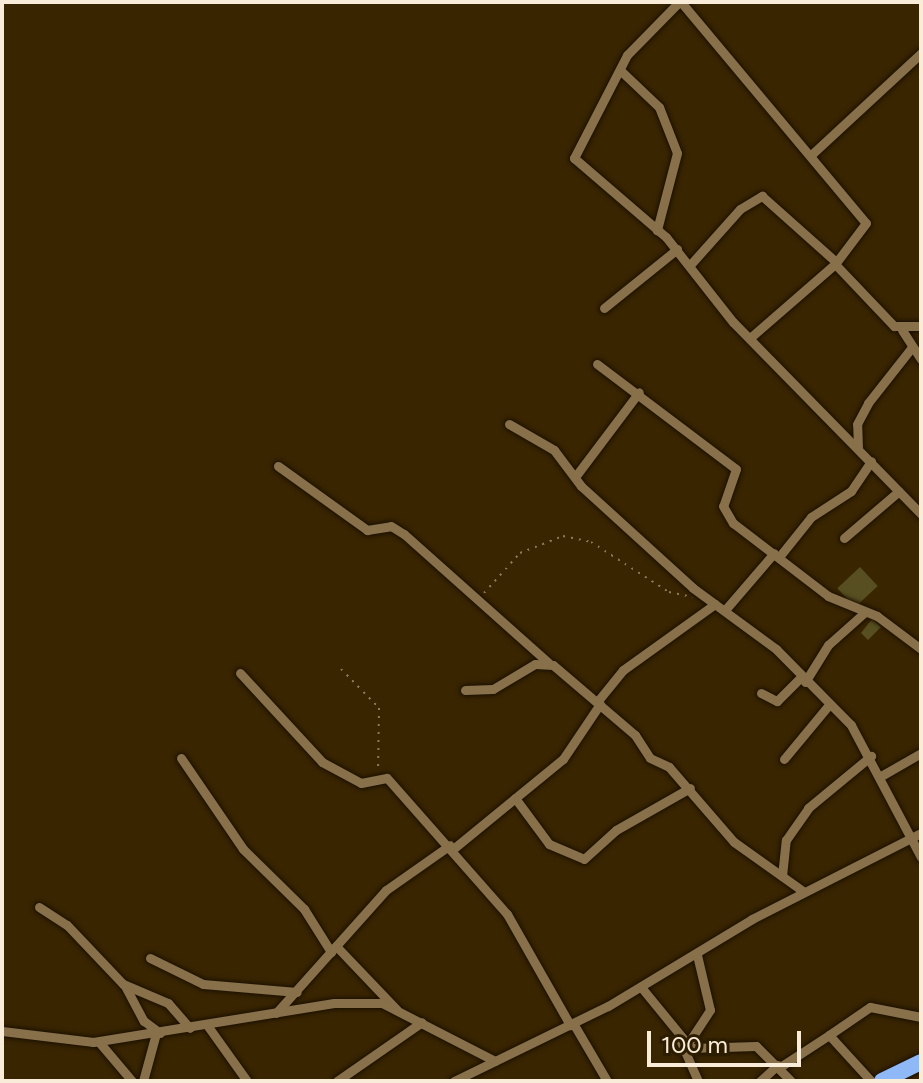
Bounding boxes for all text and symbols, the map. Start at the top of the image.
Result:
scale bar [651,1015,805,1065]
text: 100 m [661,1030,728,1059]

